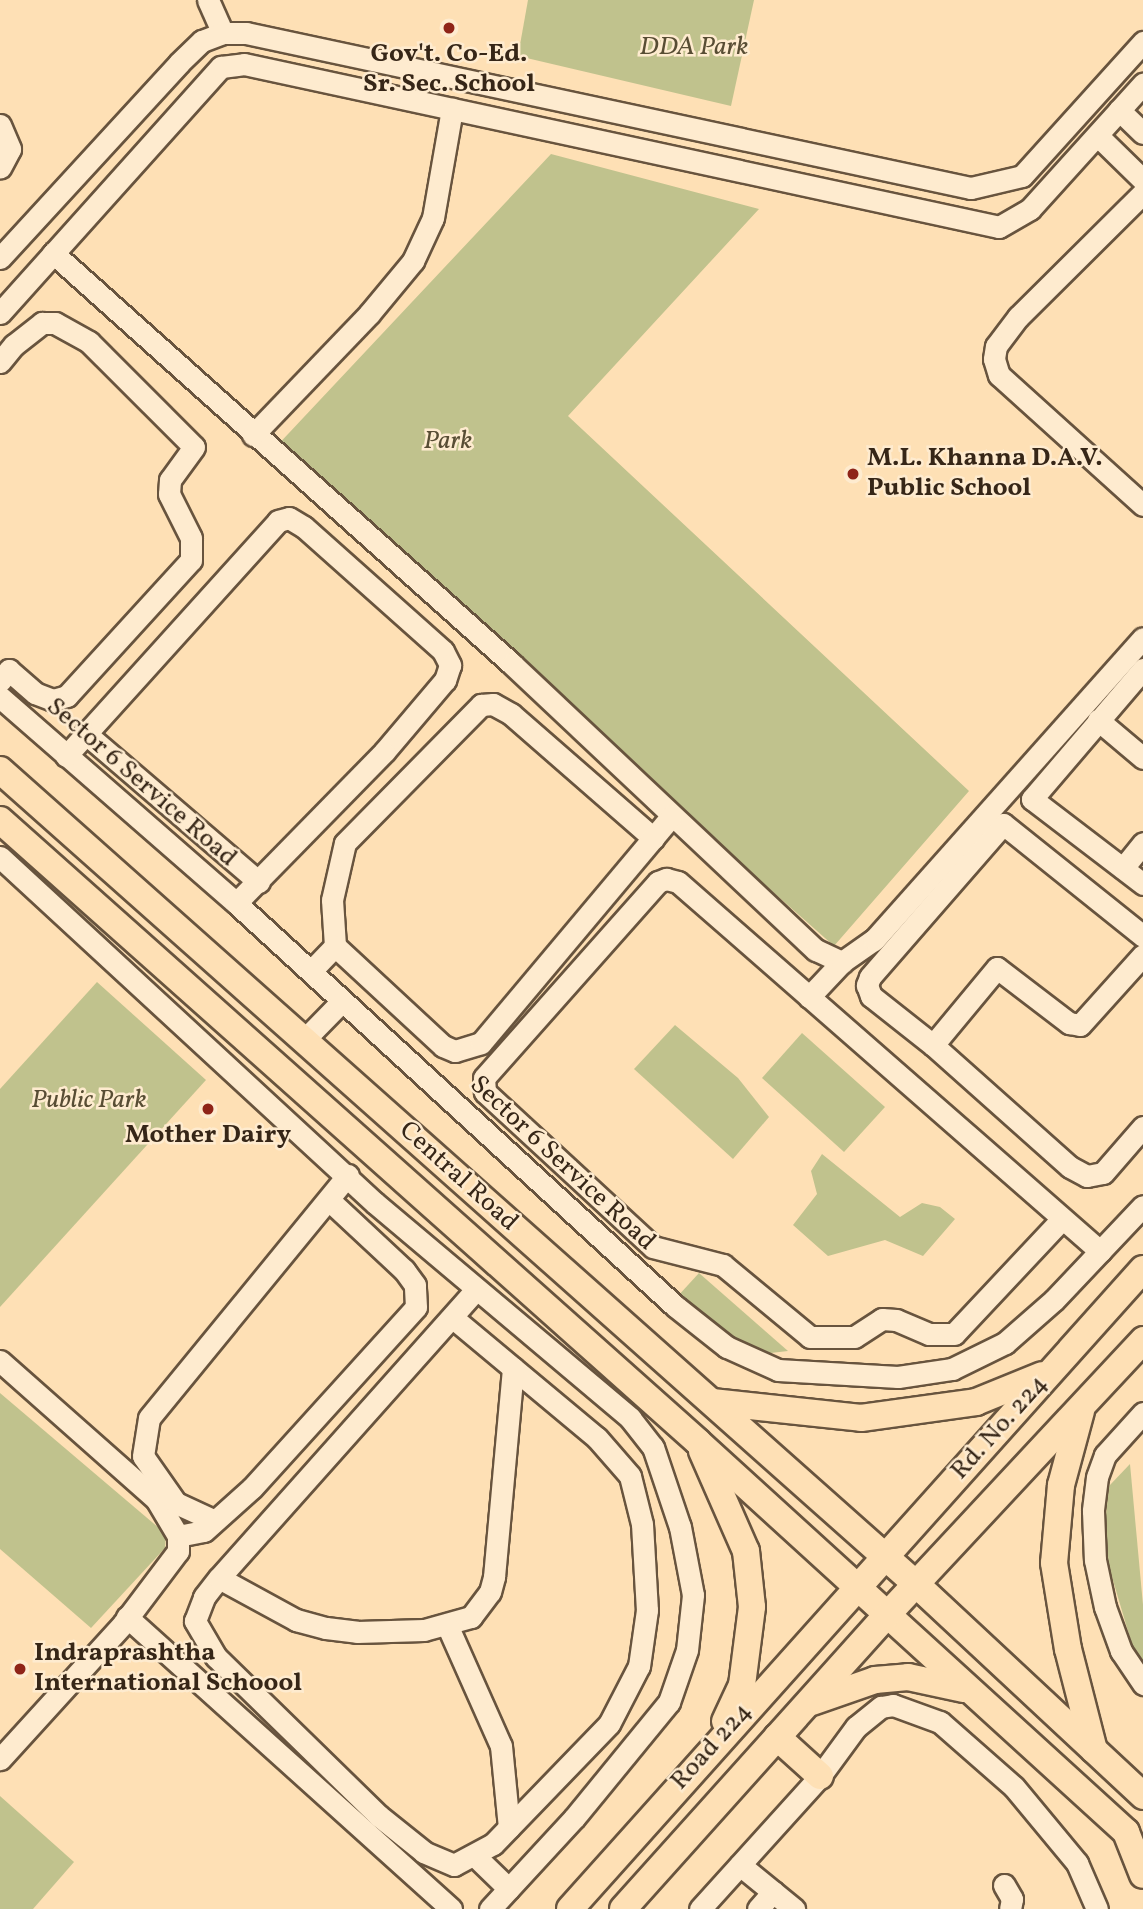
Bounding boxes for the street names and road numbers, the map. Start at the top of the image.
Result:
street label: Sector 6 Service Road [39,692,243,874]
street label: Sector 6 Service Road [463,1070,661,1258]
street label: Central Road [392,1115,524,1239]
street label: Rd. No. 224 [945,1369,1055,1487]
street label: Road 224 [665,1697,759,1797]

